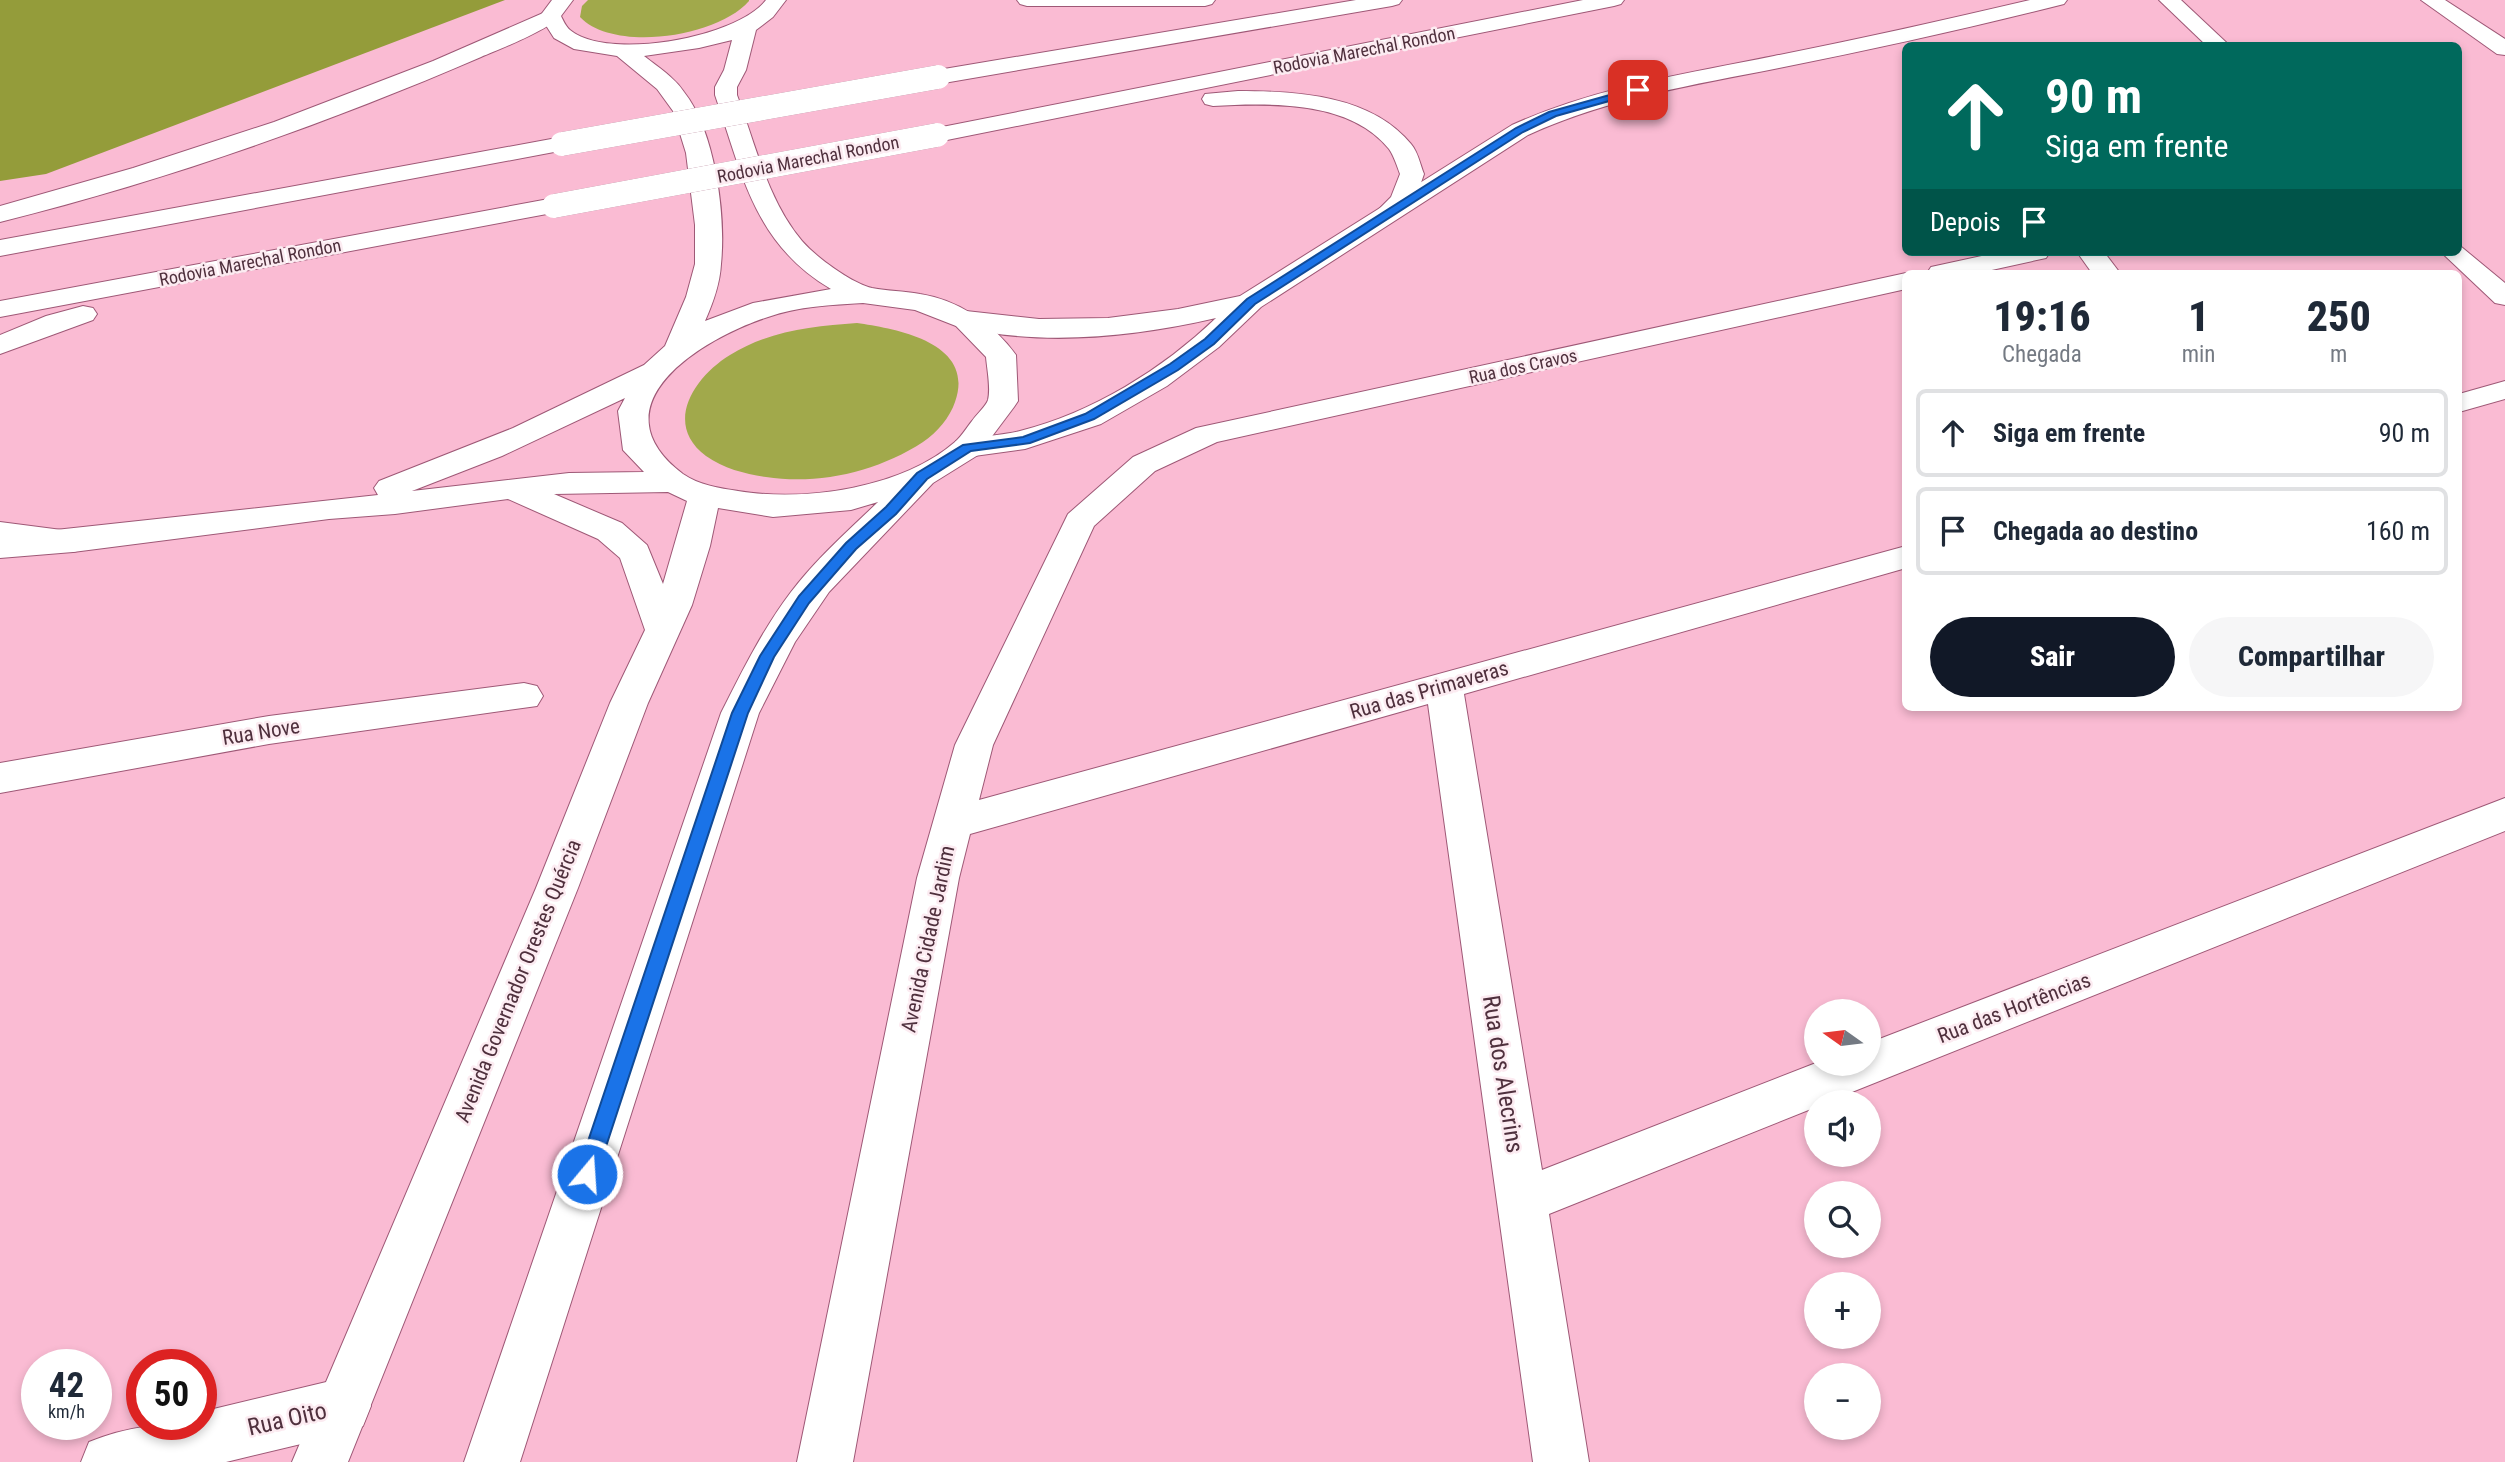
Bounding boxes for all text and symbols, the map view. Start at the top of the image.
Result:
street label: Rodovia Marechal Rondon [1271,22,1457,78]
pin [1608,60,1668,120]
text: 90 m [2045,68,2142,125]
icon: ahead [1930,70,2021,161]
icon: arrive [1619,71,1657,109]
text: Siga em frente [2045,127,2228,165]
street label: Rodovia Marechal Rondon [715,131,901,187]
icon: arrive [2015,203,2053,241]
text: Depois [1930,207,2001,237]
street label: Rodovia Marechal Rondon [157,234,343,290]
text: 19:16 [1993,292,2090,341]
text: 1 [2188,292,2209,341]
text: 250 [2307,292,2371,341]
text: Chegada [2002,341,2082,368]
text: min [2182,341,2215,368]
text: m [2330,341,2347,368]
street label: Rua dos Cravos [1467,344,1579,388]
icon: ahead [1934,414,1972,452]
text: Siga em frente [1993,418,2145,448]
text: 90 m [2379,418,2430,448]
icon: arrive [1934,512,1972,550]
text: Chegada ao destino [1993,516,2198,546]
text: 160 m [2366,516,2430,546]
button: Sair [1930,617,2175,697]
button: Compartilhar [2189,617,2434,697]
street label: Rua das Primaveras [1347,656,1511,724]
street label: Rua Nove [220,714,302,750]
street label: Avenida Governador Orestes Quércia [450,836,586,1126]
street label: Avenida Cidade Jardim [896,843,960,1035]
street label: Rua das Hortências [1934,968,2094,1048]
street label: Rua dos Alecrins [1477,993,1529,1155]
north arrow [1804,999,1881,1076]
map controls [1804,999,1881,1440]
button: sound [1804,1090,1881,1167]
position arrow [550,1137,624,1211]
button: search [1804,1181,1881,1258]
button: + [1804,1272,1881,1349]
speed limit sign: 50 [126,1349,217,1440]
button: − [1804,1363,1881,1440]
text: 42 [49,1365,84,1406]
street label: Rua Oito [245,1396,329,1442]
text: km/h [48,1401,85,1422]

